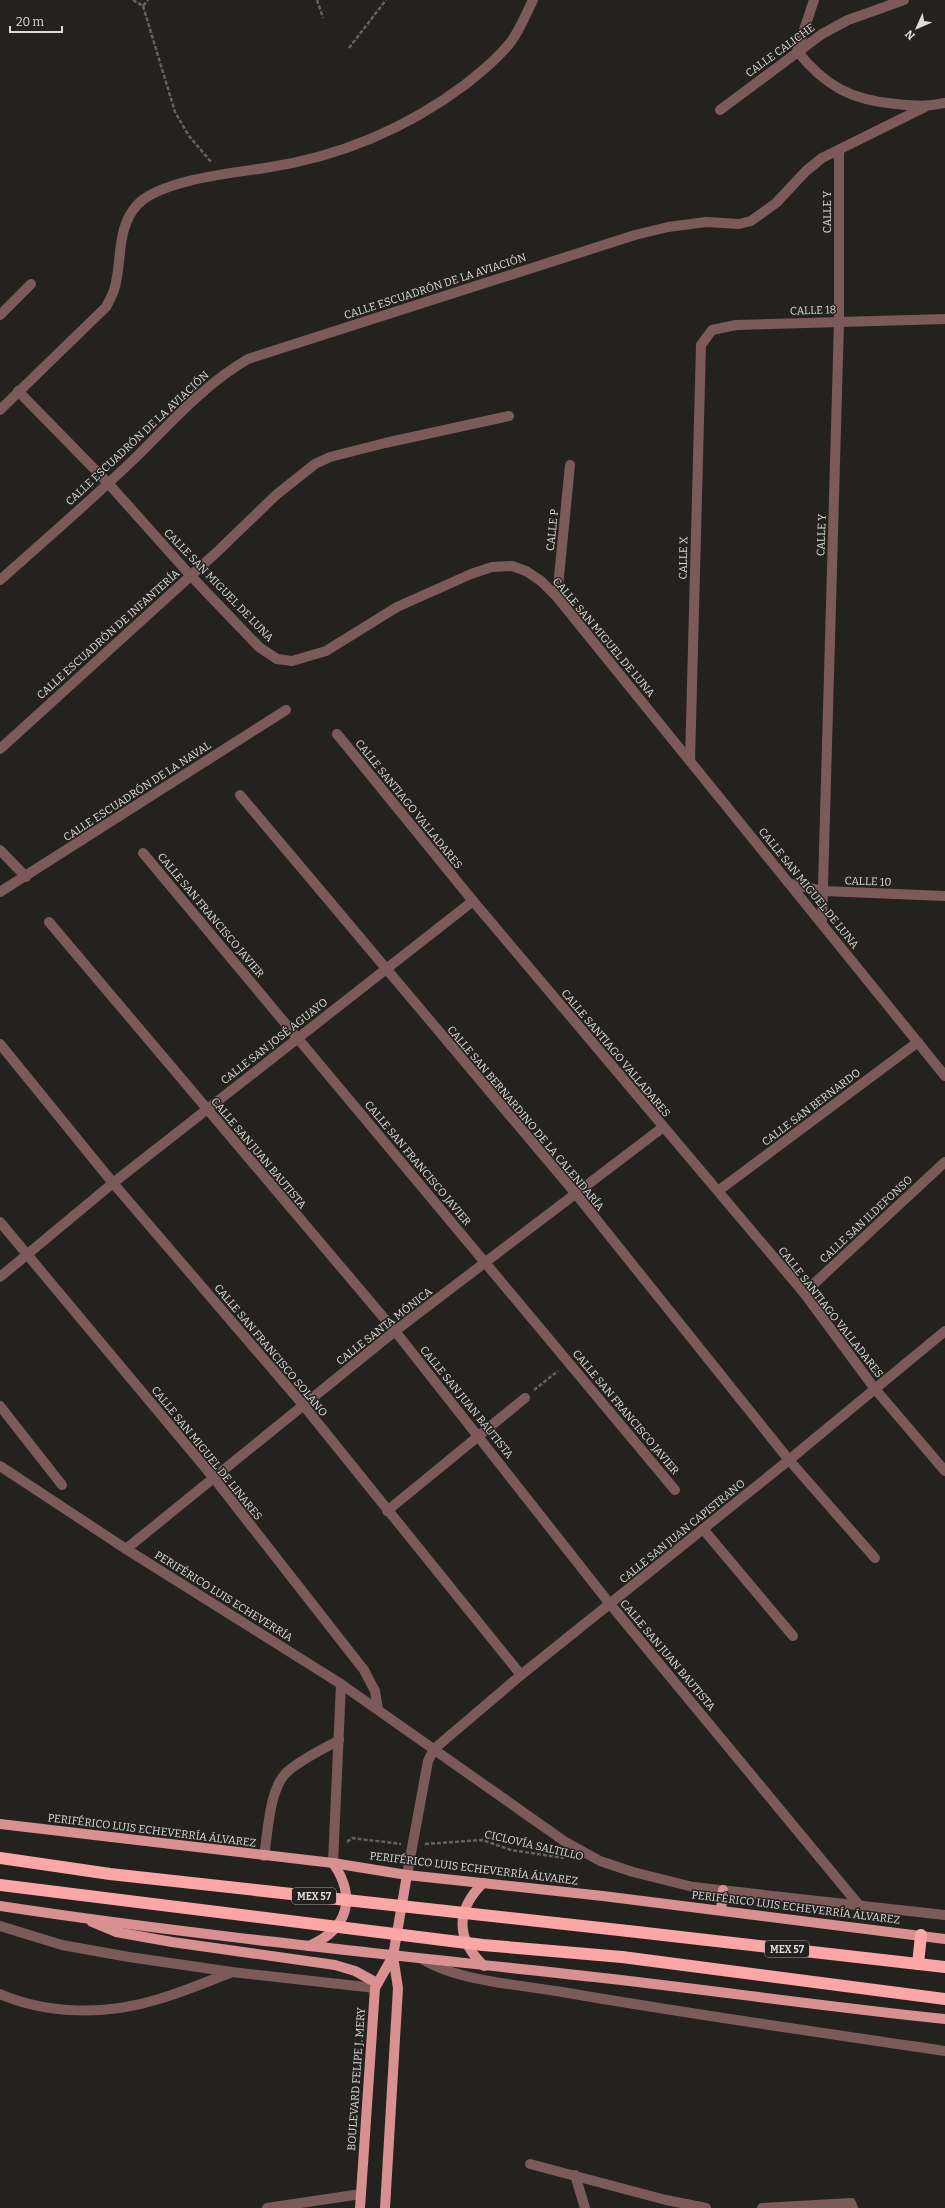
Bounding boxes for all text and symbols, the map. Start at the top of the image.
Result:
scale bar [10,8,62,34]
north arrow [897,8,937,48]
text: 20 m [16,15,45,29]
street label: CALLE CALICHE [743,21,817,80]
text: N [902,27,918,42]
street label: CALLE Y [821,190,834,233]
street label: CALLE ESCUADRÓN DE LA AVIACIÓN [342,250,528,322]
street label: CALLE 18 [790,303,836,318]
street label: CALLE ESCUADRÓN DE LA AVIACIÓN [62,368,212,508]
street label: CALLE P [544,508,561,552]
street label: CALLE Y [814,513,829,556]
street label: CALLE SAN MIGUEL DE LUNA [161,526,276,645]
street label: CALLE X [677,536,690,580]
street label: CALLE ESCUADRÓN DE INFANTERÍA [34,566,183,702]
street label: CALLE SAN MIGUEL DE LUNA [550,575,658,700]
street label: CALLE SANTIAGO VALLADARES [352,737,465,872]
street label: CALLE ESCUADRÓN DE LA NAVAL [61,738,213,844]
street label: CALLE SAN MIGUEL DE LUNA [756,825,862,952]
street label: CALLE SAN FRANCISCO JAVIER [155,850,267,981]
street label: CALLE 10 [844,874,892,889]
street label: CALLE SANTIAGO VALLADARES [558,987,673,1120]
street label: CALLE SAN JOSÉ AGUAYO [218,995,330,1087]
street label: CALLE SAN BERNARDINO DE LA CALENDARÍA [444,1023,608,1213]
street label: CALLE SAN BERNARDO [759,1066,863,1149]
street label: CALLE SAN JUAN BAUTISTA [208,1095,309,1212]
street label: CALLE SAN FRANCISCO JAVIER [362,1098,474,1229]
street label: CALLE SAN ILDEFONSO [817,1173,915,1266]
street label: CALLE SANTIAGO VALLADARES [775,1244,886,1380]
street label: CALLE SAN FRANCISCO SOLANO [211,1281,330,1419]
street label: CALLE SANTA MÓNICA [333,1284,435,1368]
street label: CALLE SAN JUAN BAUTISTA [417,1343,516,1461]
street label: CALLE SAN FRANCISCO JAVIER [570,1347,682,1478]
street label: CALLE SAN MIGUEL DE LINARES [149,1384,265,1523]
street label: CALLE SAN JUAN CAPISTRANO [617,1477,748,1586]
street label: PERIFÉRICO LUIS ECHEVERRÍA [152,1548,296,1645]
street label: CALLE SAN JUAN BAUTISTA [617,1597,718,1714]
street label: PERIFÉRICO LUIS ECHEVERRÍA ÁLVAREZ [47,1810,257,1850]
street label: CICLOVÍA SALTILLO [483,1827,585,1863]
street label: PERIFÉRICO LUIS ECHEVERRÍA ÁLVAREZ [369,1848,579,1888]
street label: PERIFÉRICO LUIS ECHEVERRÍA ÁLVAREZ [691,1887,901,1927]
road number: MEX 57 [292,1888,336,1904]
road number: MEX 57 [765,1941,809,1957]
street label: BOULEVARD FELIPE J. MERY [345,2006,368,2151]

